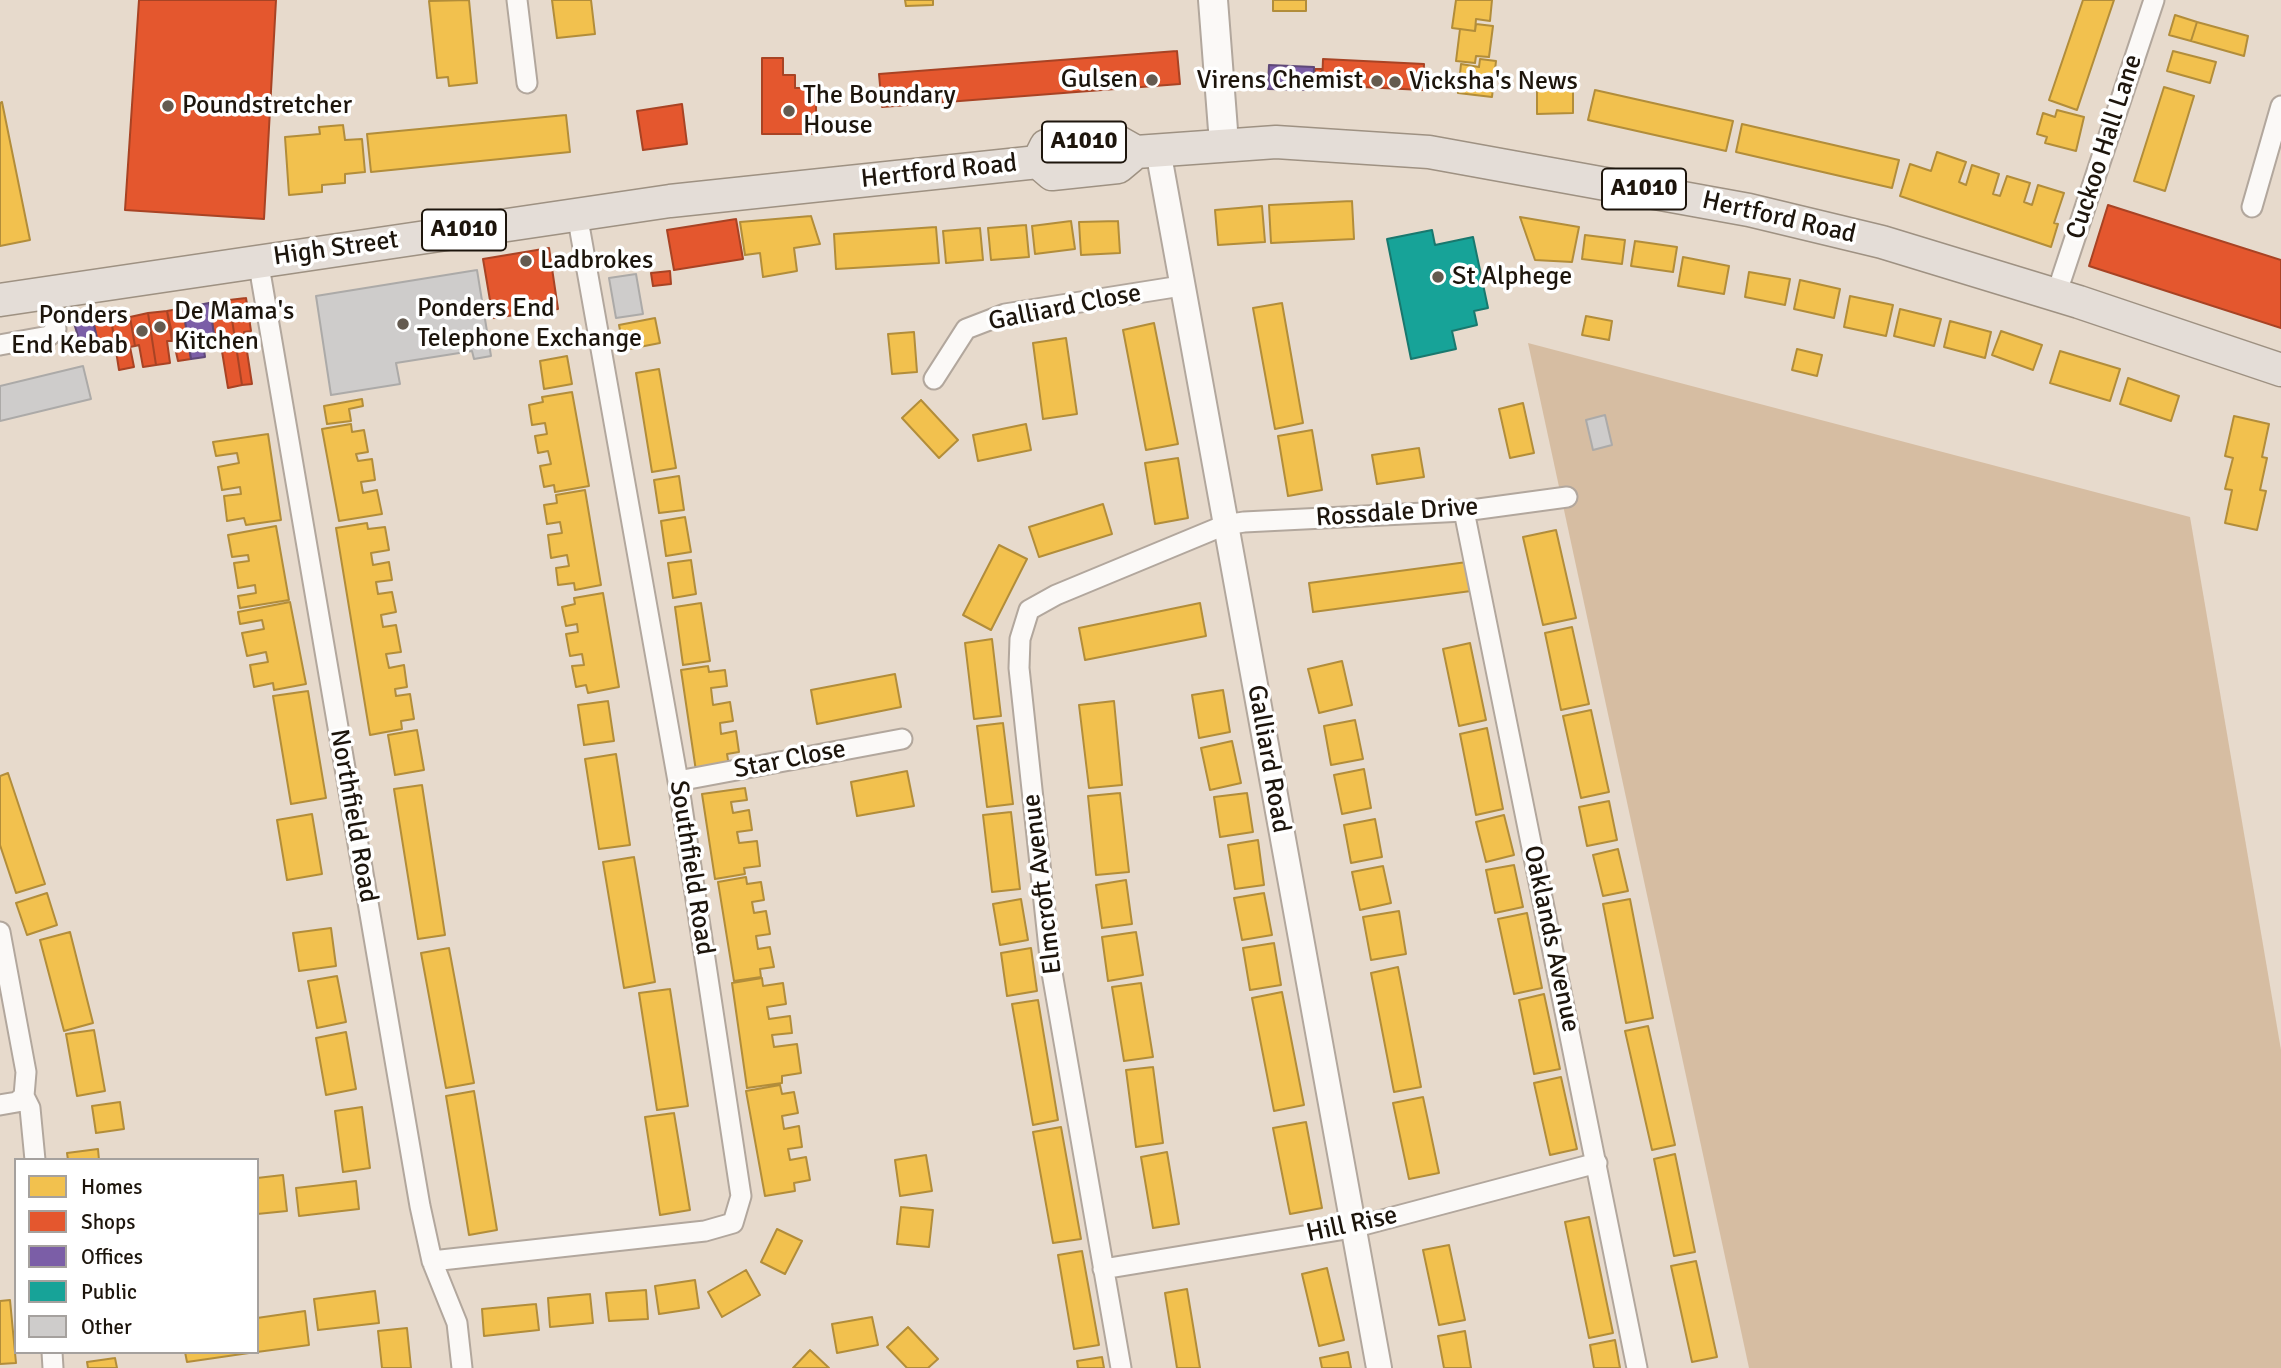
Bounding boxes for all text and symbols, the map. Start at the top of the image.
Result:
street label: Cuckoo Hall Lane [2060,51,2150,243]
place label: Gulsen [1061,64,1138,96]
place label: Virens Chemist [1197,65,1363,97]
place label: Vicksha's News [1409,66,1578,98]
marker: Gulsen [1144,72,1160,88]
marker: Virens Chemist [1369,73,1385,89]
marker: Vicksha's News [1387,74,1403,90]
place label: The Boundary House [803,80,956,142]
place label: Poundstretcher [182,90,352,122]
marker: Poundstretcher [160,98,176,114]
marker: The Boundary House [781,103,797,119]
road number: A1010 [1042,122,1126,162]
street label: Hertford Road [859,148,1019,196]
road number: A1010 [1602,168,1686,210]
street label: Hertford Road [1699,185,1859,251]
road number: A1010 [422,210,506,250]
street label: High Street [271,225,401,273]
place label: Ladbrokes [540,245,653,277]
marker: Ladbrokes [518,253,534,269]
place label: St Alphege [1452,261,1572,293]
marker: St Alphege [1430,269,1446,285]
street label: Galliard Close [986,278,1144,338]
place label: Ponders End Telephone Exchange [417,293,642,354]
place label: De Mama's Kitchen [174,296,294,358]
place label: Ponders End Kebab [11,300,128,362]
marker: Ponders End Telephone Exchange [395,316,411,332]
marker: De Mama's Kitchen [152,319,168,335]
marker: Ponders End Kebab [134,323,150,339]
street label: Rossdale Drive [1315,492,1479,534]
street label: Galliard Road [1240,683,1296,835]
street label: Northfield Road [322,727,384,905]
street label: Star Close [732,734,848,786]
street label: Southfield Road [662,779,720,957]
street label: Elmcroft Avenue [1016,792,1070,976]
street label: Oaklands Avenue [1516,843,1586,1035]
legend [14,1158,259,1354]
text: Homes [81,1174,143,1200]
street label: Hill Rise [1304,1200,1400,1250]
text: Shops [81,1209,135,1235]
text: Offices [81,1244,143,1270]
text: Public [81,1279,137,1305]
text: Other [81,1314,132,1340]

